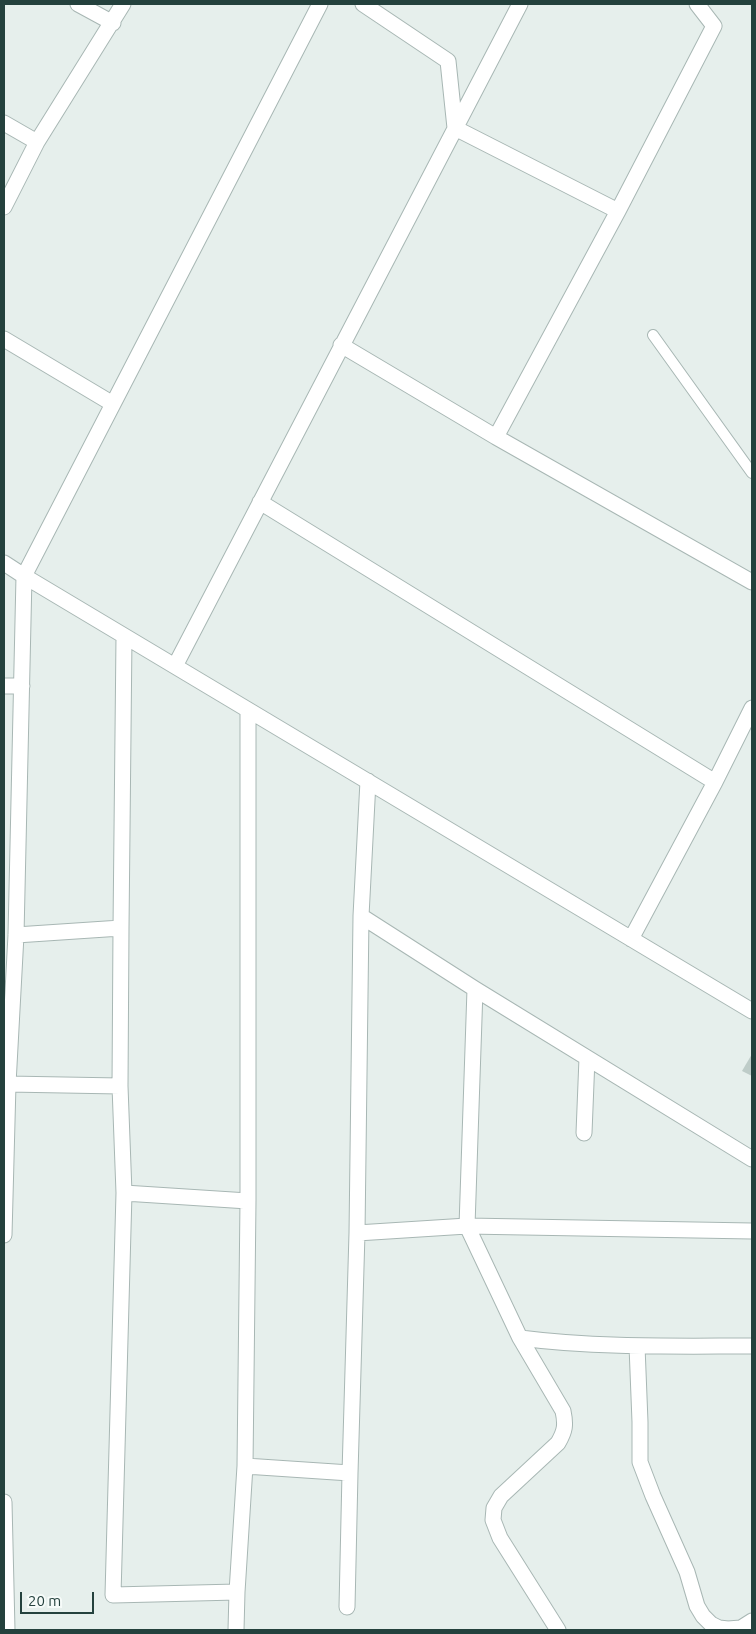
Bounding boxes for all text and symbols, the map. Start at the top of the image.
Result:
scale bar [22,1582,96,1614]
text: 20 m [28,1592,61,1609]

